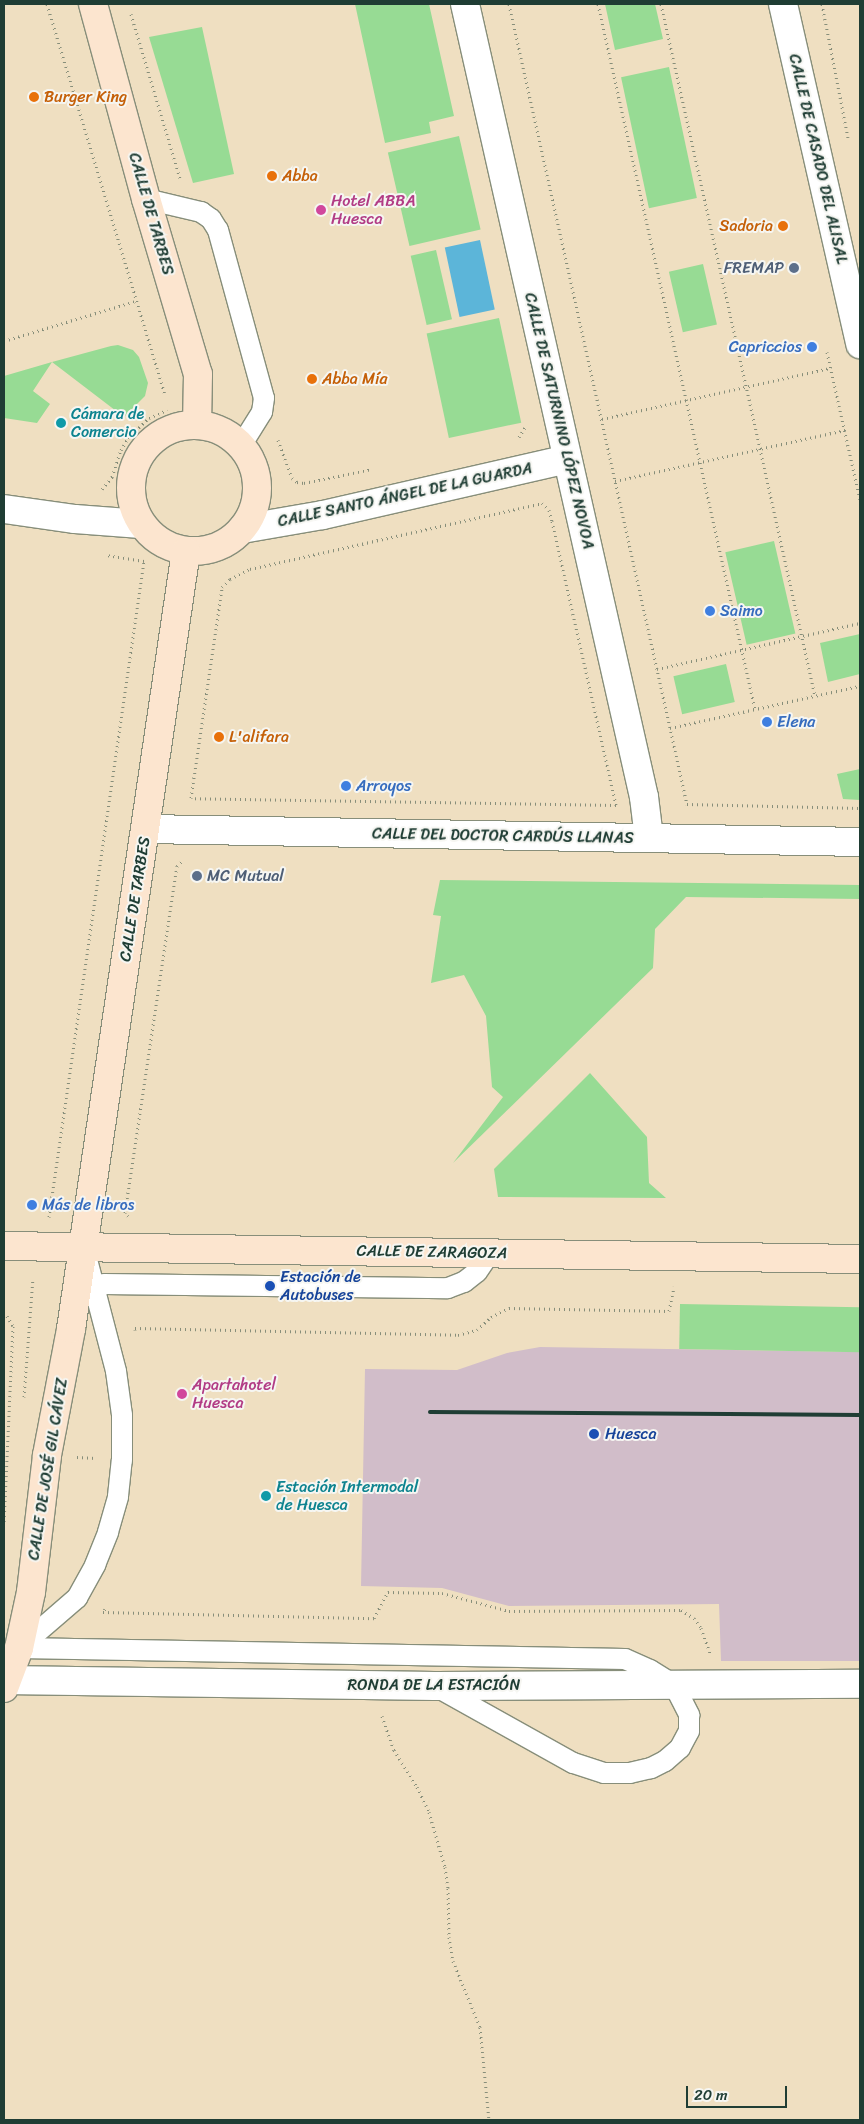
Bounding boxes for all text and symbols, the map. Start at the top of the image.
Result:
street label: CALLE DE CASADO DEL ALISAL [784,51,852,267]
place label: Burger King [44,87,127,107]
marker: Burger King [28,91,40,103]
street label: CALLE DE TARBES [124,150,178,278]
place label: Abba [282,166,318,186]
marker: Abba [266,170,278,182]
place label: Hotel ABBA Huesca [331,191,416,229]
marker: Hotel ABBA Huesca [315,204,327,216]
place label: Sadoria [719,216,773,236]
marker: Sadoria [777,220,789,232]
place label: FREMAP [724,258,784,278]
marker: FREMAP [788,262,800,274]
street label: CALLE DE SATURNINO LÓPEZ NOVOA [520,291,598,551]
place label: Capriccios [729,337,802,357]
marker: Capriccios [806,341,818,353]
place label: Abba Mía [322,369,388,389]
marker: Abba Mía [306,373,318,385]
place label: Cámara de Comercio [71,404,145,442]
marker: Cámara de Comercio [55,417,67,429]
street label: CALLE SANTO ÁNGEL DE LA GUARDA [276,459,534,531]
place label: Saimo [720,601,763,621]
marker: Saimo [704,605,716,617]
place label: Elena [777,712,815,732]
marker: Elena [761,716,773,728]
place label: L'alifara [229,727,289,747]
marker: L'alifara [213,731,225,743]
place label: Arroyos [356,776,411,796]
marker: Arroyos [340,780,352,792]
street label: CALLE DEL DOCTOR CARDÚS LLANAS [372,824,634,848]
street label: CALLE DE TARBES [116,835,154,963]
place label: MC Mutual [207,866,284,886]
marker: MC Mutual [191,870,203,882]
place label: Más de libros [42,1195,135,1215]
marker: Más de libros [26,1199,38,1211]
street label: CALLE DE ZARAGOZA [357,1241,507,1263]
place label: Estación de Autobuses [280,1267,361,1305]
marker: Estación de Autobuses [264,1280,276,1292]
street label: CALLE DE JOSÉ GIL CÁVEZ [24,1375,72,1563]
place label: Apartahotel Huesca [192,1375,276,1413]
marker: Apartahotel Huesca [176,1388,188,1400]
place label: Huesca [605,1424,657,1444]
marker: Huesca [587,1427,601,1441]
place label: Estación Intermodal de Huesca [276,1477,419,1515]
marker: Estación Intermodal de Huesca [260,1490,272,1502]
street label: RONDA DE LA ESTACIÓN [348,1675,520,1695]
scale bar [689,2076,790,2108]
text: 20 m [694,2082,728,2108]

